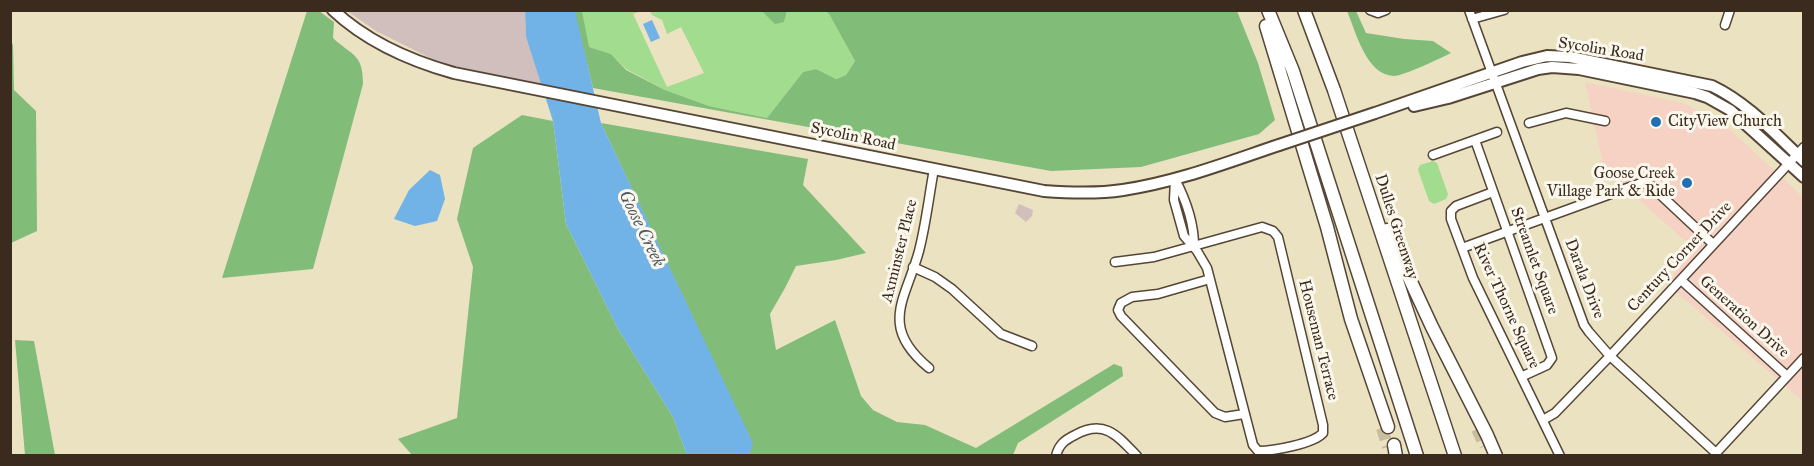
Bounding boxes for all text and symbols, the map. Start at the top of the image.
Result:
street label: Sycolin Road [1557,34,1645,66]
place label: CityView Church [1668,112,1782,132]
marker: CityView Church [1649,115,1663,129]
street label: Sycolin Road [809,119,897,155]
place label: Goose Creek Village Park & Ride [1547,164,1675,202]
street label: Dulles Greenway [1370,172,1422,282]
marker: Goose Creek Village Park & Ride [1680,176,1694,190]
water label: Goose Creek [613,187,669,271]
street label: Axminster Place [878,197,922,305]
street label: Century Corner Drive [1624,198,1736,316]
street label: Streamlet Square [1506,205,1562,317]
street label: Darala Drive [1560,237,1608,321]
street label: River Thorne Square [1468,240,1544,372]
street label: Generation Drive [1695,272,1793,362]
street label: Houseman Terrace [1294,278,1342,402]

